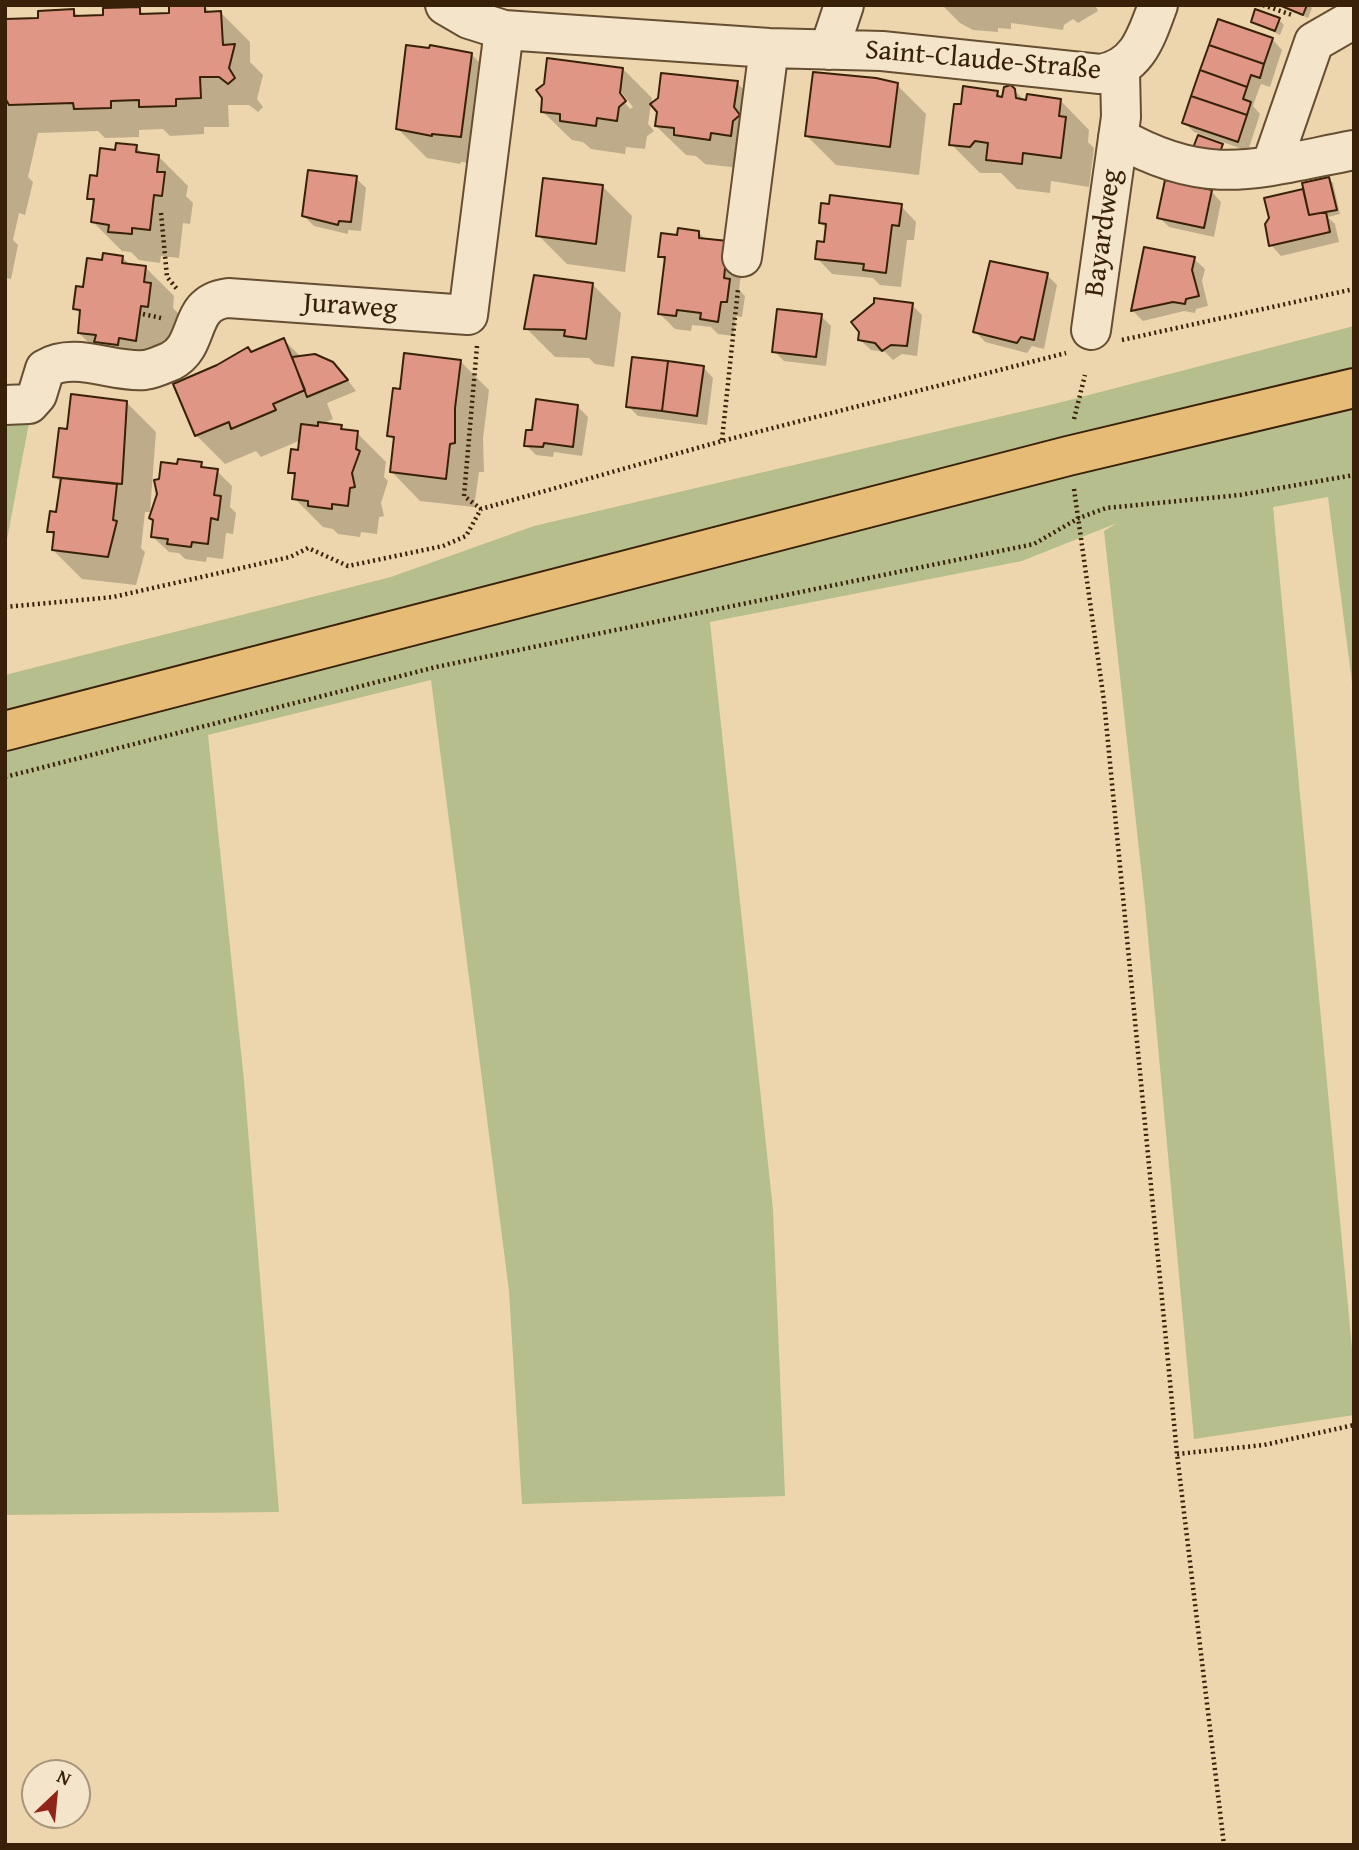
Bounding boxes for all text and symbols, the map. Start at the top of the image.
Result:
street label: Saint-Claude-Straße [864,34,1102,88]
street label: Bayardweg [1078,167,1130,299]
street label: Juraweg [302,287,398,327]
north arrow [21,1759,91,1829]
text: N [52,1762,76,1792]

